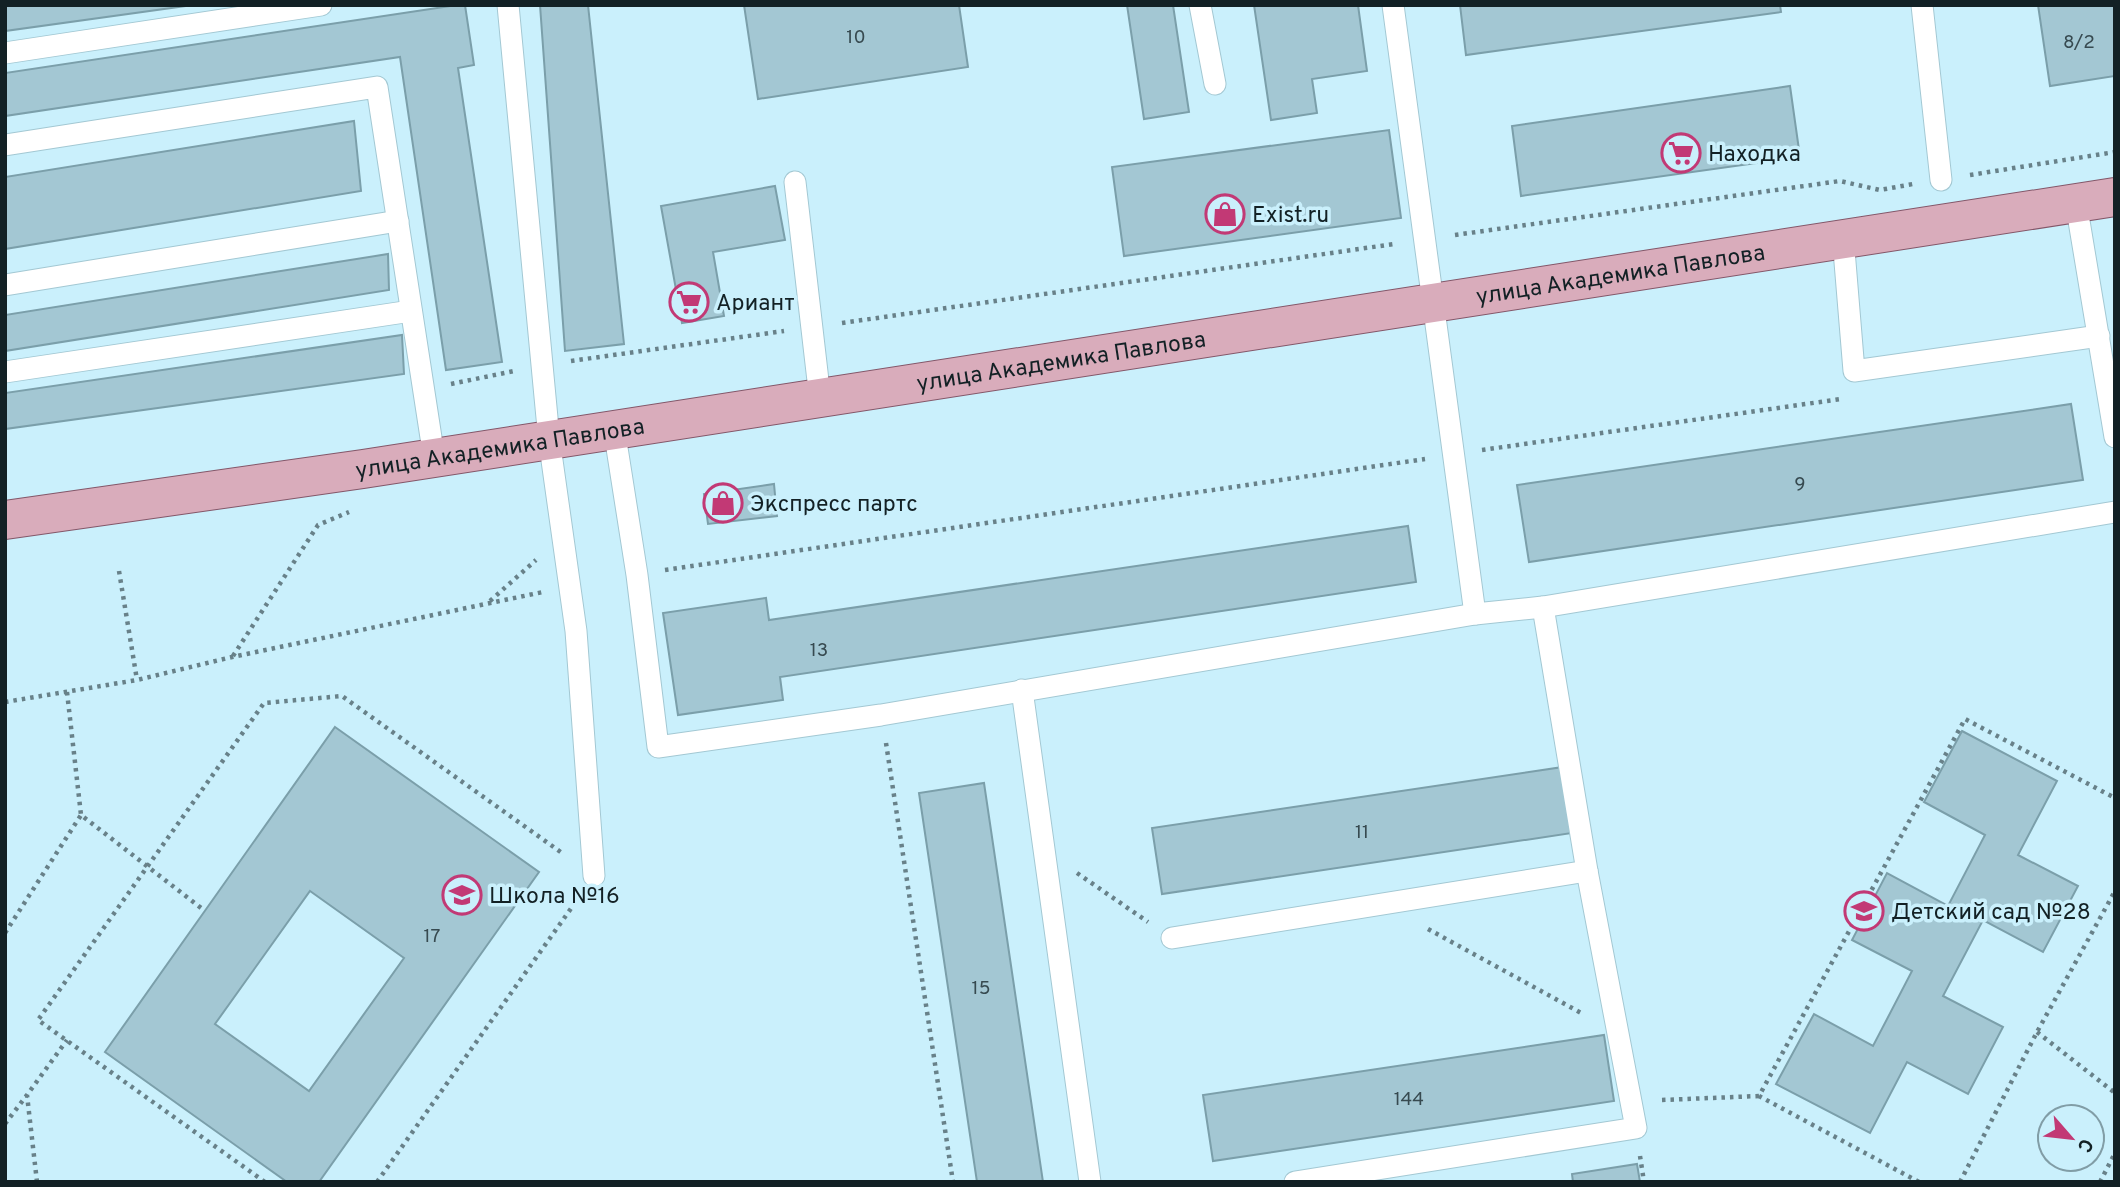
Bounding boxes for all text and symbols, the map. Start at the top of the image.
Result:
house number: 10 [846,26,866,50]
house number: 8/2 [2063,31,2095,55]
supermarket icon: Находка [1660,132,1702,174]
place label: Находка [1708,141,1801,170]
shop icon: Exist.ru [1204,193,1246,235]
place label: Exist.ru [1252,202,1329,231]
street label: улица Академика Павлова [1474,240,1767,313]
supermarket icon: Ариант [668,281,710,323]
place label: Ариант [716,290,795,319]
street label: улица Академика Павлова [915,326,1208,400]
street label: улица Академика Павлова [354,413,647,487]
house number: 9 [1794,473,1806,497]
shop icon: Экспресс партс [702,482,744,524]
place label: Экспресс партс [750,491,918,520]
house number: 13 [810,639,828,663]
house number: 11 [1355,821,1369,845]
school or university icon: Школа №16 [441,874,483,916]
place label: Школа №16 [489,883,620,912]
school or university icon: Детский сад №28 [1843,890,1885,932]
place label: Детский сад №28 [1891,899,2091,928]
house number: 17 [424,925,441,949]
house number: 15 [972,977,990,1001]
house number: 144 [1394,1088,1424,1112]
north arrow [2036,1103,2106,1173]
text: С [2071,1134,2098,1156]

